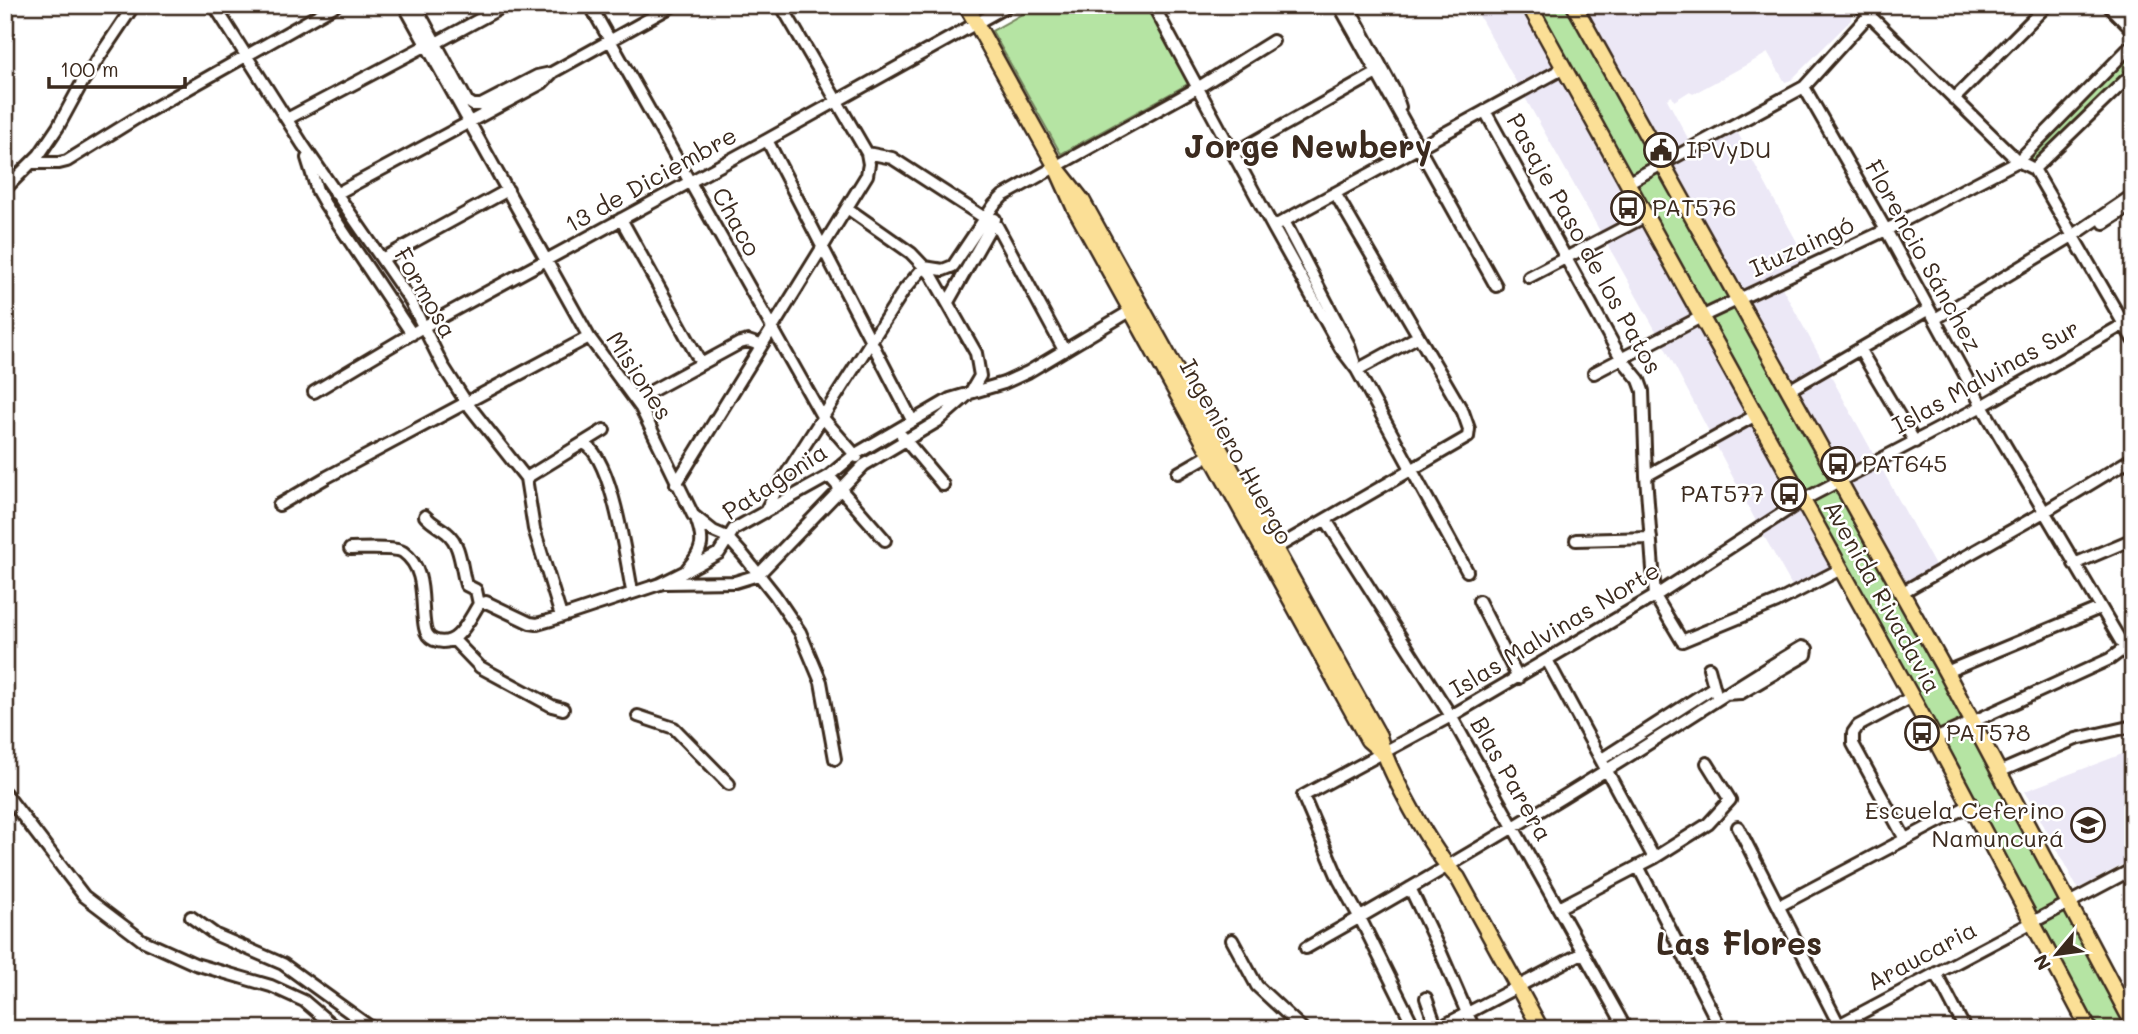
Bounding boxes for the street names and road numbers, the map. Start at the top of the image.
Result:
street label: Pasaje Paso de los Patos [1501,107,1670,379]
street label: 13 de Diciembre [559,119,742,239]
street label: Florencio Sánchez [1859,154,1990,357]
street label: Chaco [706,181,769,261]
street label: Ituzaingó [1744,208,1858,283]
street label: Formosa [388,241,465,343]
street label: Islas Malvinas Sur [1886,311,2084,440]
street label: Misiones [600,325,680,425]
street label: Ingeniero Huergo [1173,353,1301,549]
street label: Patagonia [716,435,832,526]
street label: Avenida Rivadavia [1817,494,1949,698]
street label: Islas Malvinas Norte [1444,554,1665,704]
street label: Blas Parera [1464,710,1560,846]
street label: Araucaria [1861,913,1982,997]

